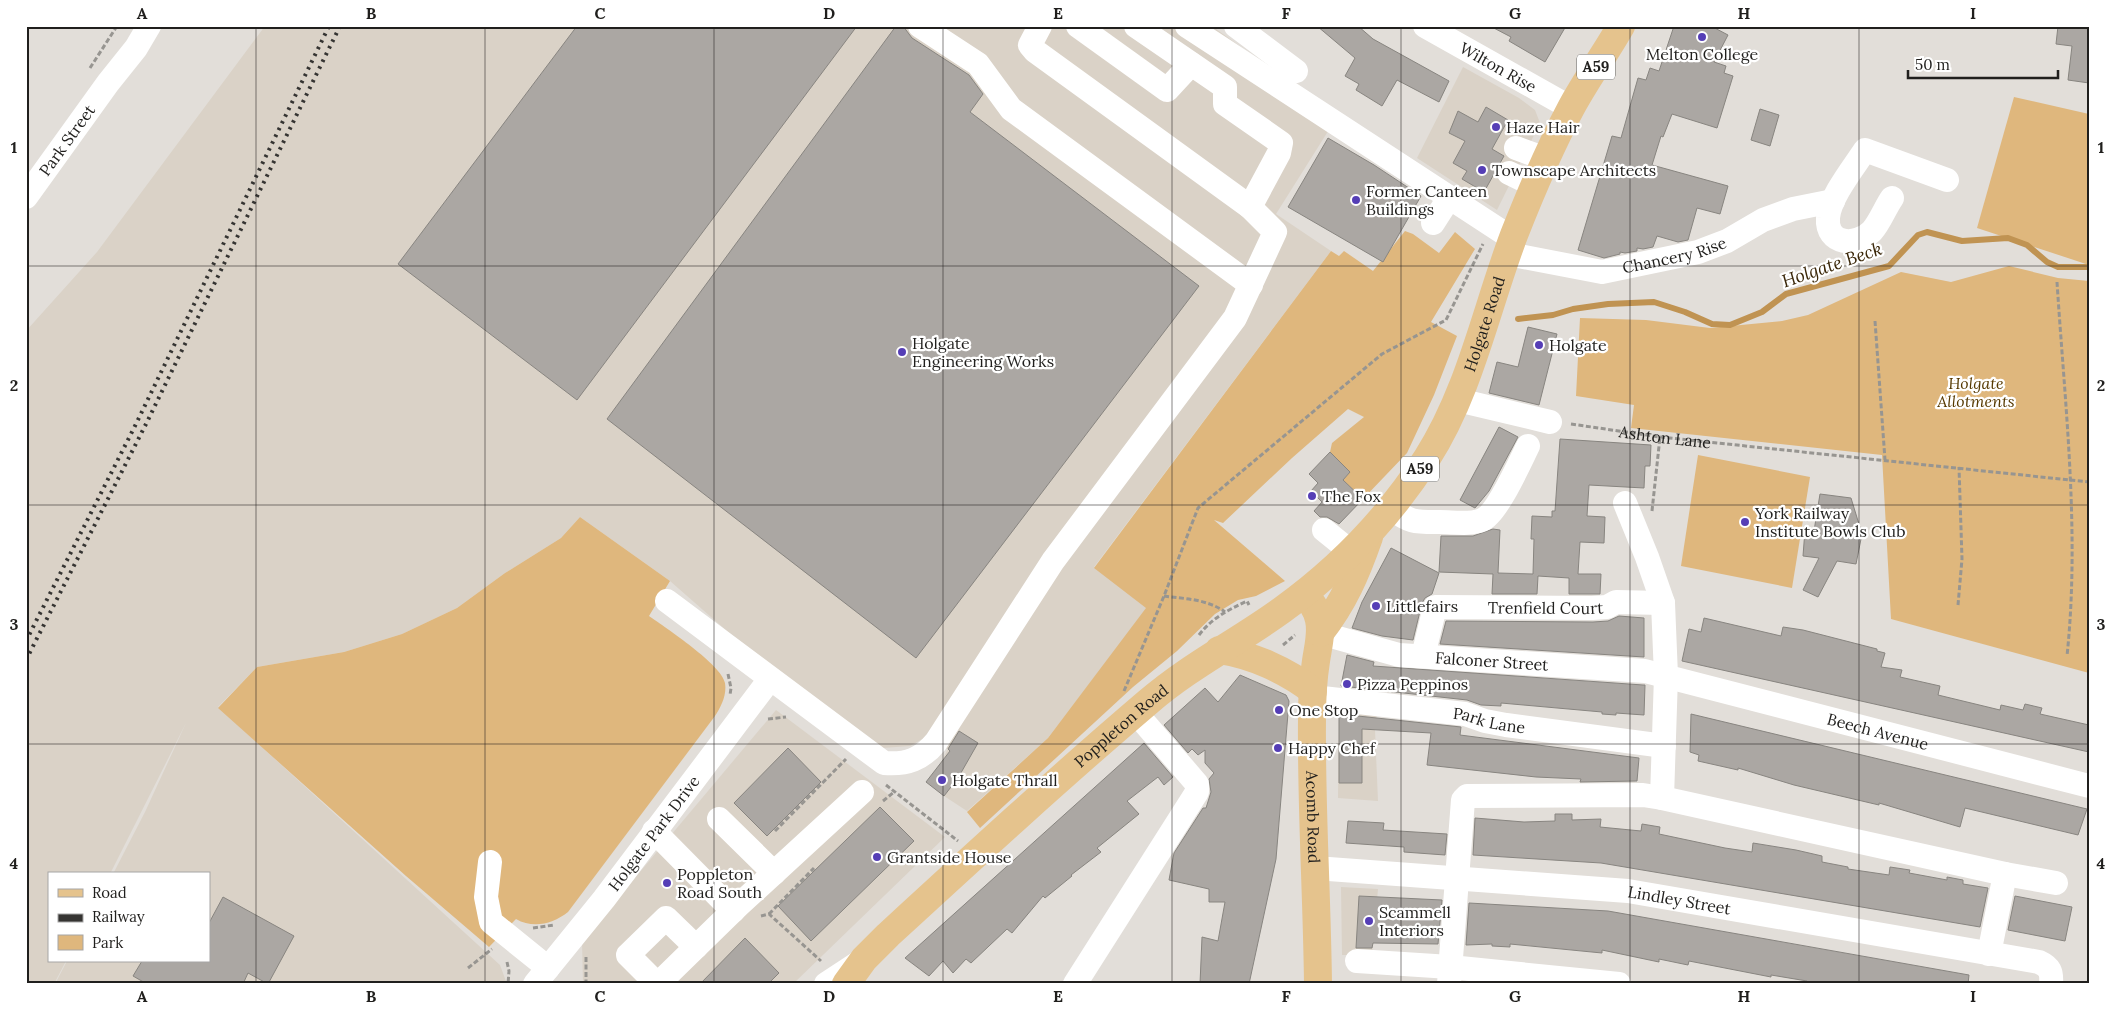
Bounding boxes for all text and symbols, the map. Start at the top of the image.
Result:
text: A [137,3,148,23]
text: B [366,3,377,23]
text: C [594,3,606,23]
text: D [823,3,835,23]
text: E [1053,3,1063,23]
text: F [1281,3,1291,23]
text: G [1509,3,1521,23]
text: H [1738,3,1751,23]
text: I [1970,3,1976,23]
marker: Melton College [1696,31,1708,43]
street label: Wilton Rise [1456,38,1540,97]
place label: Melton College [1646,44,1759,64]
scale bar [1908,48,2058,80]
road number: A59 [1577,54,1615,80]
text: 50 m [1915,55,1950,74]
street label: Park Street [35,100,100,180]
place label: Haze Hair [1506,117,1580,137]
marker: Haze Hair [1490,121,1502,133]
text: 1 [11,137,17,157]
text: 1 [2098,137,2104,157]
place label: Townscape Architects [1492,160,1656,180]
marker: Townscape Architects [1476,164,1488,176]
place label: Former Canteen Buildings [1366,181,1487,219]
marker: Former Canteen Buildings [1350,194,1362,206]
street label: Chancery Rise [1621,232,1729,277]
water label: Holgate Beck [1779,237,1885,292]
street label: Holgate Road [1459,273,1509,374]
place label: Holgate Engineering Works [912,333,1054,371]
place label: Holgate [1549,335,1607,355]
marker: Holgate [1533,339,1545,351]
marker: Holgate Engineering Works [896,346,908,358]
park label: Holgate Allotments [1936,373,2015,411]
text: 2 [10,375,18,395]
text: 2 [2097,375,2105,395]
street label: Ashton Lane [1617,421,1712,452]
road number: A59 [1401,456,1439,482]
place label: The Fox [1322,486,1382,506]
marker: The Fox [1306,490,1318,502]
place label: York Railway Institute Bowls Club [1754,503,1905,541]
marker: York Railway Institute Bowls Club [1739,516,1751,528]
place label: Littlefairs [1386,596,1458,616]
street label: Trenfield Court [1488,597,1605,618]
marker: Littlefairs [1370,600,1382,612]
text: 3 [10,614,19,634]
text: 3 [2097,614,2106,634]
street label: Falconer Street [1434,647,1550,675]
place label: Pizza Peppinos [1357,674,1468,694]
marker: Pizza Peppinos [1341,678,1353,690]
street label: Poppleton Road [1070,679,1172,772]
place label: One Stop [1289,700,1358,720]
street label: Park Lane [1452,703,1527,738]
marker: One Stop [1273,704,1285,716]
street label: Beech Avenue [1825,709,1931,754]
place label: Happy Chef [1288,738,1377,758]
marker: Happy Chef [1272,742,1284,754]
street label: Acomb Road [1302,769,1325,864]
place label: Holgate Thrall [952,770,1058,790]
street label: Holgate Park Drive [604,771,704,895]
marker: Holgate Thrall [936,774,948,786]
place label: Grantside House [887,847,1012,867]
marker: Grantside House [871,851,883,863]
text: 4 [10,853,19,873]
text: 4 [2097,853,2106,873]
place label: Poppleton Road South [677,864,763,902]
legend [48,872,210,962]
marker: Poppleton Road South [661,877,673,889]
street label: Lindley Street [1626,881,1733,919]
text: Road [92,883,127,902]
place label: Scammell Interiors [1379,902,1451,940]
text: Railway [92,907,145,926]
marker: Scammell Interiors [1363,915,1375,927]
text: Park [92,933,123,952]
text: A [137,986,148,1006]
text: B [366,986,377,1006]
text: C [594,986,606,1006]
text: D [823,986,835,1006]
text: E [1053,986,1063,1006]
text: F [1281,986,1291,1006]
text: G [1509,986,1521,1006]
text: H [1738,986,1751,1006]
text: I [1970,986,1976,1006]

